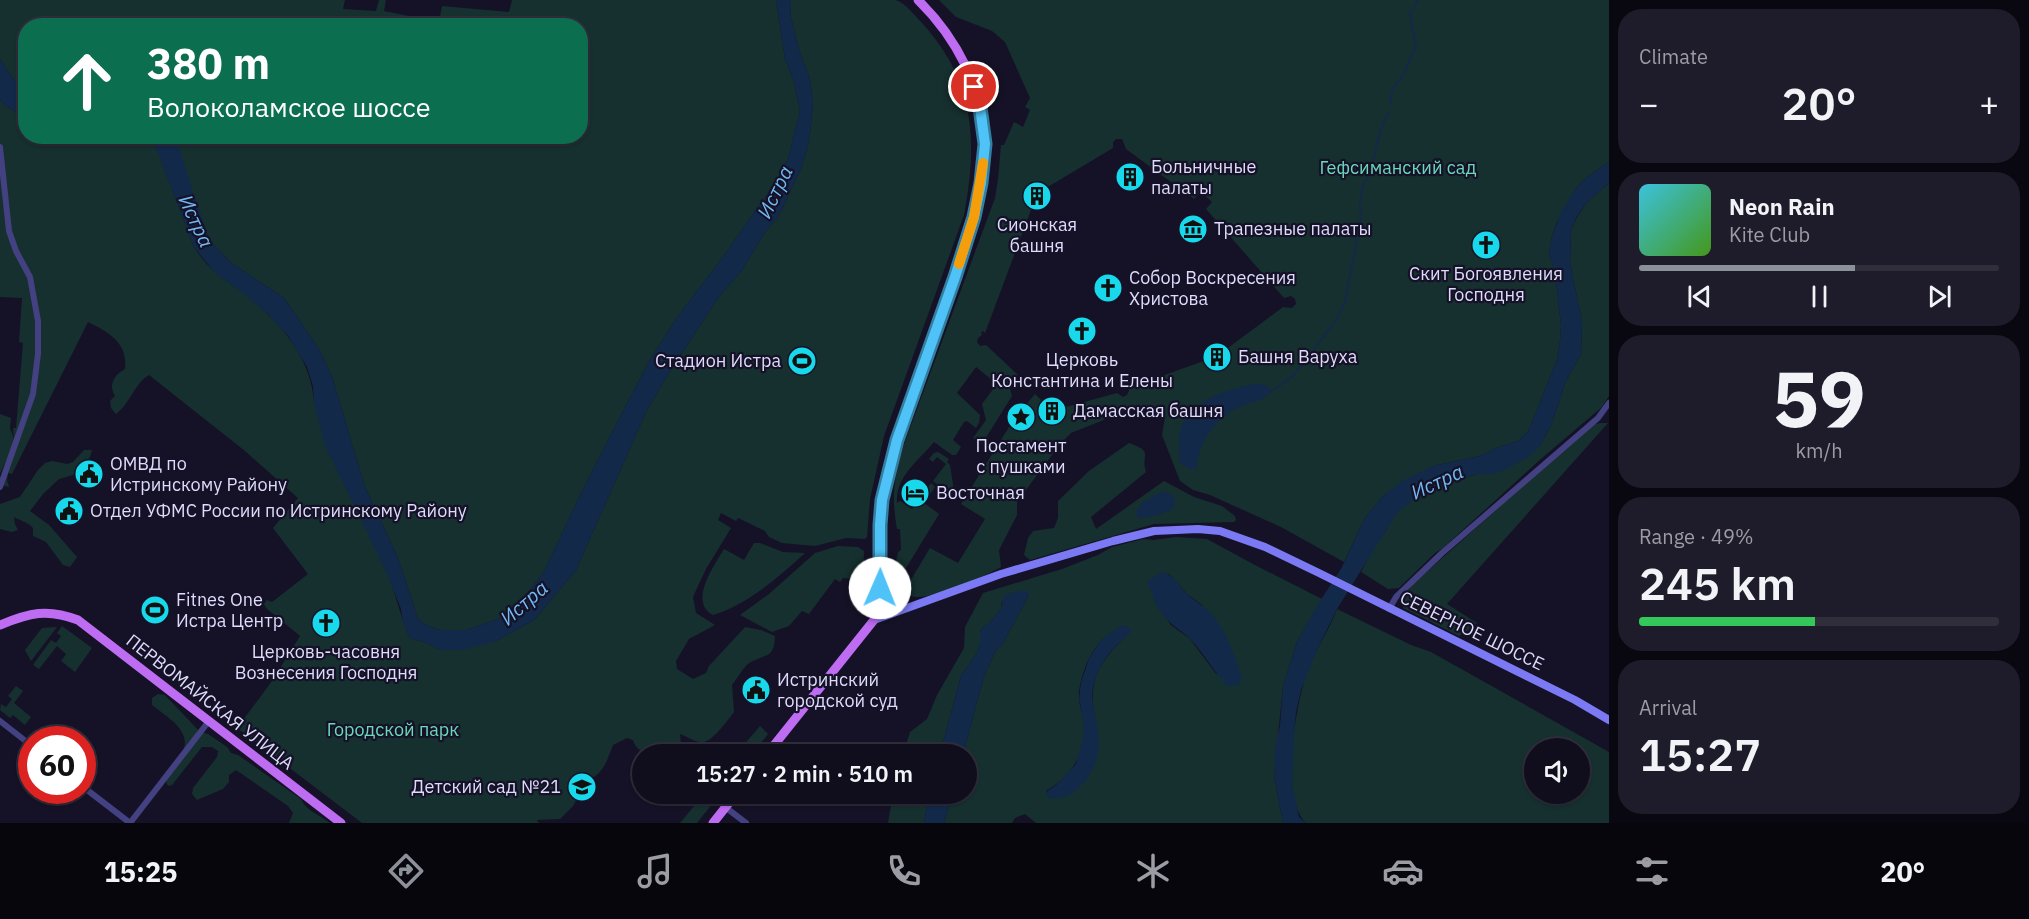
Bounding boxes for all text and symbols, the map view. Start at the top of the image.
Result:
text: 380 m [147,36,270,91]
icon: ahead [48,42,126,120]
text: Climate [1639,43,1708,70]
pin [948,61,999,112]
icon: arrive [957,70,990,103]
text: 20° [1781,74,1857,132]
text: − [1639,82,1659,125]
text: + [1979,82,1999,125]
text: Волоколамское шоссе [147,89,431,124]
place label: Больничные палаты [1151,155,1256,199]
park label: Гефсиманский сад [1319,156,1477,179]
water label: Истра [750,161,799,223]
building icon: Больничные палаты [1114,161,1146,193]
building icon: Сионская башня [1021,180,1053,212]
water label: Истра [173,190,220,252]
text: Neon Rain [1729,192,1835,221]
place label: Сионская башня [997,213,1077,257]
museum icon: Трапезные палаты [1177,213,1209,245]
place label: Трапезные палаты [1214,217,1372,240]
text: Kite Club [1729,221,1810,248]
church icon: Скит Богоявления Господня [1470,229,1502,261]
place label: Скит Богоявления Господня [1409,262,1563,306]
place label: Собор Воскресения Христова [1129,266,1296,310]
church icon: Собор Воскресения Христова [1092,272,1124,304]
icon: previous [1683,280,1716,313]
icon: pause [1803,280,1836,313]
icon: next [1923,280,1956,313]
church icon: Церковь Константина и Елены [1066,315,1098,347]
building icon: Башня Варуха [1201,341,1233,373]
sports icon: Стадион Истра [786,345,818,377]
place label: Башня Варуха [1238,345,1358,368]
text: 59 [1772,347,1866,448]
place label: Церковь Константина и Елены [991,348,1173,392]
place label: Стадион Истра [655,349,781,372]
building icon: Дамасская башня [1036,395,1068,427]
place label: Дамасская башня [1073,399,1223,422]
place icon: Постамент с пушками [1005,401,1037,433]
place label: Постамент с пушками [975,434,1067,478]
text: km/h [1795,437,1843,464]
place label: ОМВД по Истринскому Району [110,452,287,496]
public building icon: ОМВД по Истринскому Району [73,458,105,490]
water label: Истра [1406,458,1468,505]
hotel icon: Восточная [899,477,931,509]
place label: Восточная [936,481,1025,504]
public building icon: Отдел УФМС России по Истринскому Району [53,495,85,527]
place label: Отдел УФМС России по Истринскому Району [90,499,467,522]
text: Range · 49% [1639,523,1754,550]
text: 245 km [1639,554,1796,612]
position arrow [848,556,912,620]
water label: Истра [494,574,553,631]
street label: СЕВЕРНОЕ ШОССЕ [1396,586,1548,675]
place label: Fitnes One Истра Центр [176,588,283,632]
sports icon: Fitnes One Истра Центр [139,594,171,626]
church icon: Церковь-часовня Вознесения Господня [310,607,342,639]
street label: ПЕРВОМАЙСКАЯ УЛИЦА [122,629,299,775]
place label: Церковь-часовня Вознесения Господня [235,640,417,684]
place label: Истринский городской суд [777,668,898,712]
public building icon: Истринский городской суд [740,674,772,706]
text: Arrival [1639,694,1697,721]
park label: Городской парк [327,718,459,741]
text: 15:27 [1639,725,1761,783]
speed limit sign: 60 [18,726,96,804]
map controls [1524,738,1590,804]
button: sound [1524,738,1590,804]
text: 15:27 · 2 min · 510 m [696,759,913,788]
school or university icon: Детский сад №21 [566,771,598,803]
place label: Детский сад №21 [412,775,561,798]
icon: directions [385,850,427,892]
icon: music [634,850,676,892]
icon: phone [883,850,925,892]
icon: climate [1132,850,1174,892]
icon: car [1382,850,1424,892]
icon: filters [1631,850,1673,892]
text: 15:25 [104,854,177,889]
text: 20° [1880,854,1925,889]

